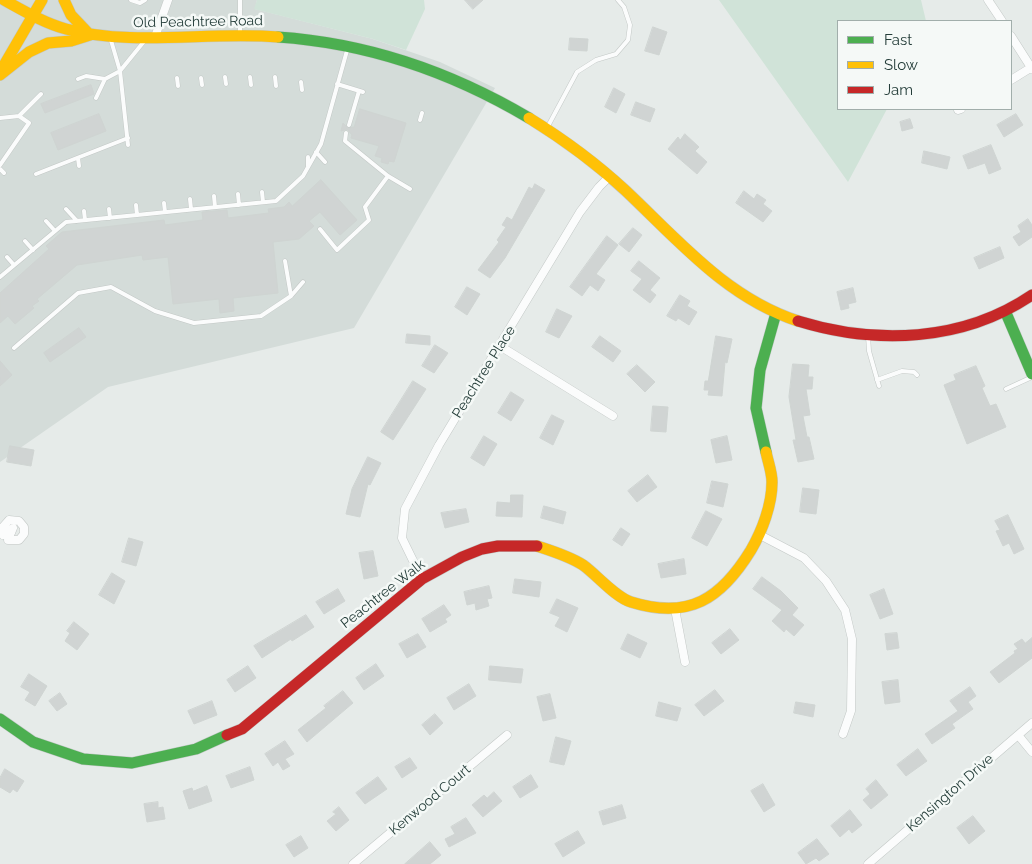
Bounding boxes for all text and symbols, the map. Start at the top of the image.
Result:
street label: Old Peachtree Road [133,12,263,32]
legend [837,20,1012,110]
text: Fast [884,31,912,49]
text: Slow [884,56,918,74]
text: Jam [884,81,913,99]
street label: Peachtree Place [449,323,519,421]
street label: Peachtree Walk [338,556,428,632]
street label: Kensington Drive [903,751,997,835]
street label: Kenwood Court [386,761,474,839]

